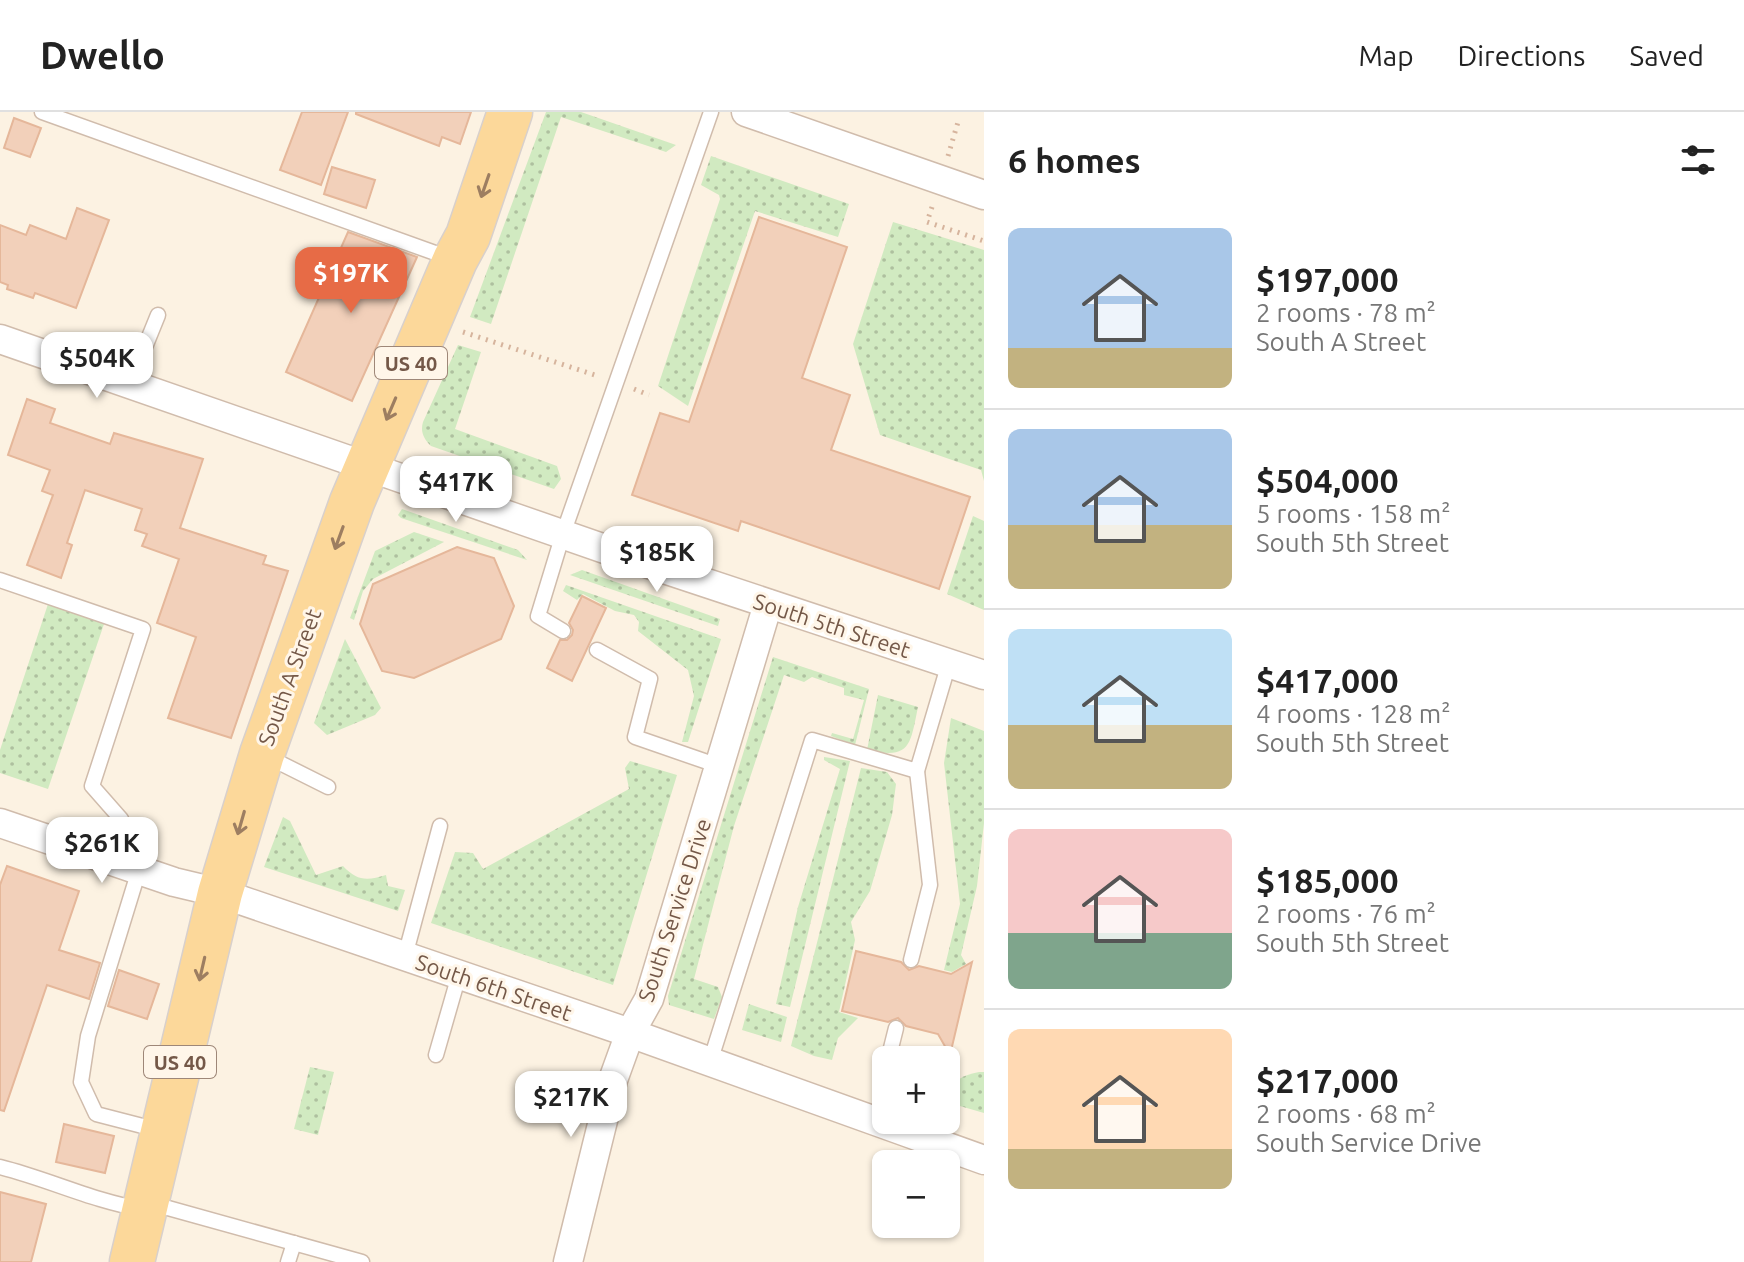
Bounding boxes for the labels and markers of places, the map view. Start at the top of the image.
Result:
pin: $197K [295,247,407,315]
pin: $504K [41,332,153,400]
pin: $417K [400,456,512,524]
pin: $185K [601,526,713,594]
pin: $261K [46,817,158,885]
pin: $217K [515,1071,627,1139]

